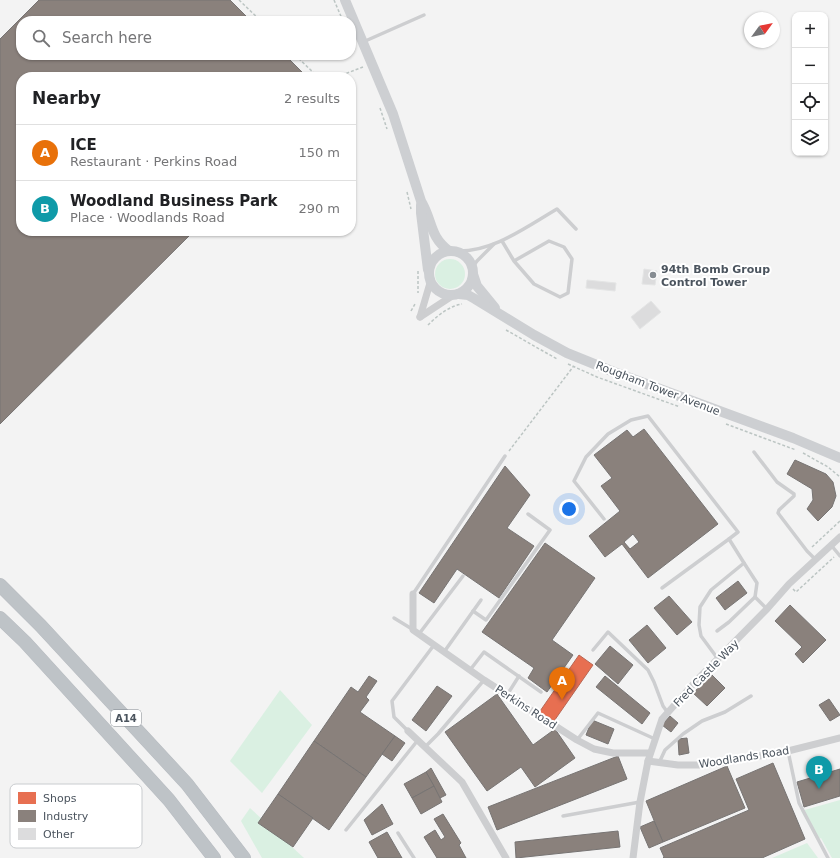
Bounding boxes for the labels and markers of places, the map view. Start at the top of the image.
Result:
place label: 94th Bomb Group Control Tower [661,263,770,289]
marker: 94th Bomb Group Control Tower [648,270,658,280]
pin: A [549,667,575,700]
pin: B [806,756,832,789]

